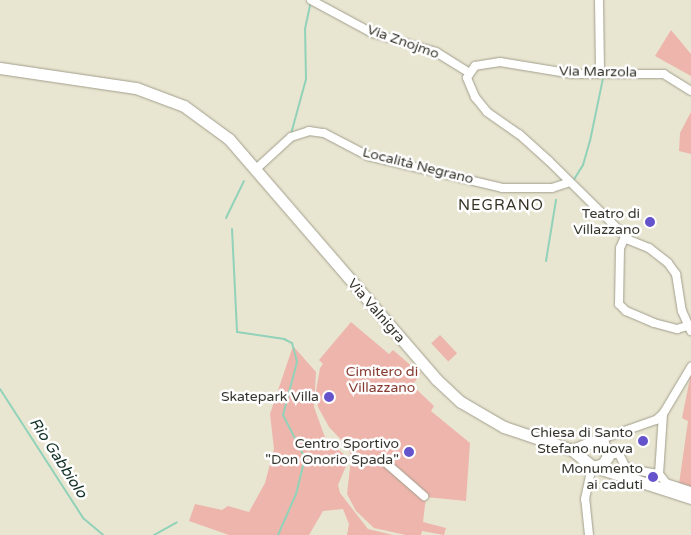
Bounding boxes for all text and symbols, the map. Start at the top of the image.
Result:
street label: Via Znojmo [365,21,441,63]
street label: Via Marzola [559,63,637,81]
street label: Località Negrano [361,144,475,188]
district label: NEGRANO [457,197,545,215]
place label: Teatro di Villazzano [573,206,640,238]
marker: Teatro di Villazzano [644,216,656,228]
street label: Via Valnigra [344,276,408,346]
park label: Cimitero di Villazzano [346,364,418,397]
place label: Skatepark Villa [221,389,319,405]
marker: Skatepark Villa [323,391,335,403]
water label: Rio Gabbiolo [25,415,91,501]
place label: Chiesa di Santo Stefano nuova [531,425,633,458]
marker: Chiesa di Santo Stefano nuova [637,435,649,447]
place label: Centro Sportivo "Don Onorio Spada" [265,436,399,468]
marker: Centro Sportivo "Don Onorio Spada" [403,446,415,458]
place label: Monumento ai caduti [561,461,643,494]
marker: Monumento ai caduti [647,471,659,483]

